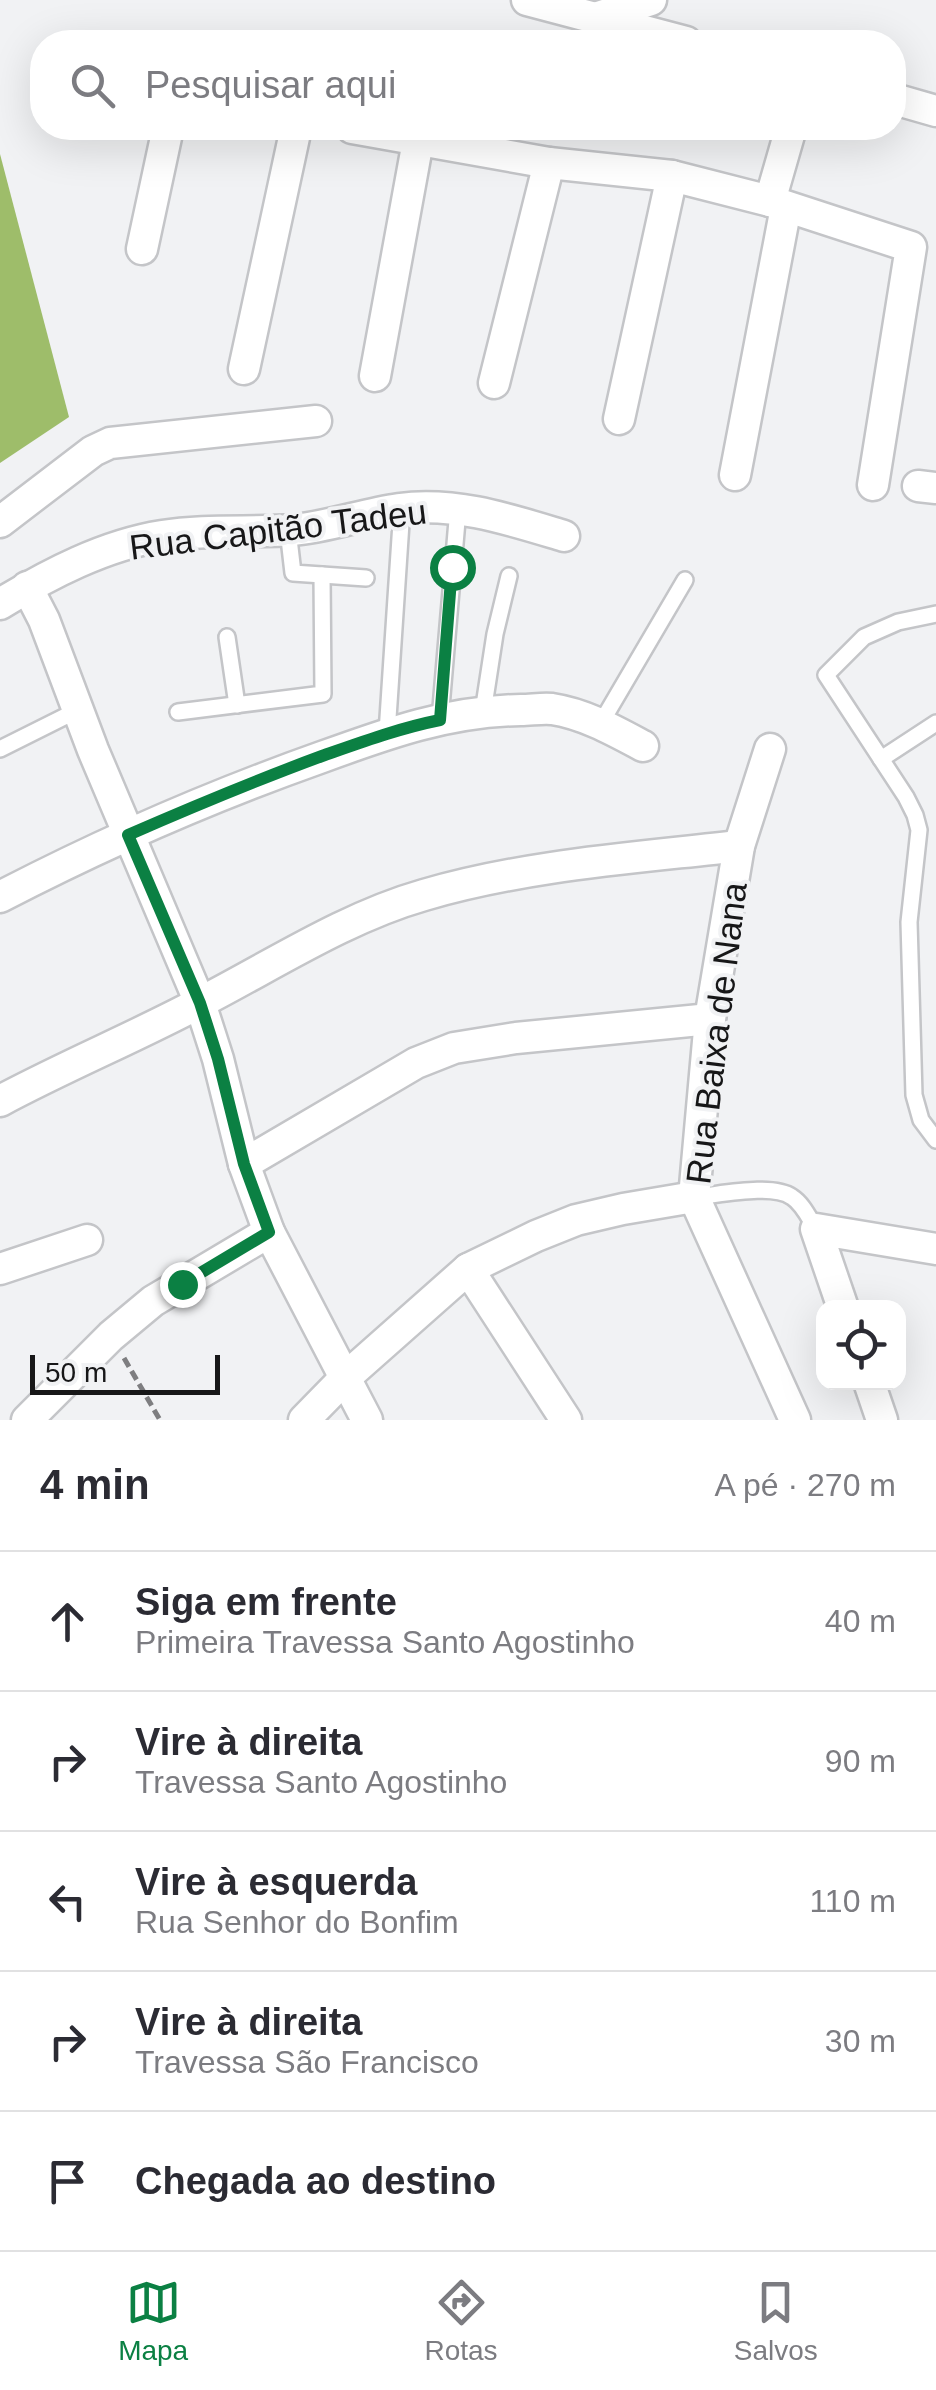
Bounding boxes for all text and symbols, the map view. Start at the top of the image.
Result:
search box [30,30,906,140]
icon: search [65,58,120,113]
text: Pesquisar aqui [145,64,396,106]
street label: Rua Capitão Tadeu [127,491,429,567]
route start [430,545,476,591]
street label: Rua Baixa de Nana [678,879,754,1186]
route end [160,1262,206,1308]
map controls [816,1300,906,1390]
button: locate [816,1300,906,1390]
scale bar [30,1350,220,1394]
text: 50 m [45,1357,107,1388]
text: 4 min [40,1461,150,1508]
text: A pé · 270 m [715,1467,896,1503]
text: Siga em frente [135,1581,397,1623]
icon: ahead [40,1594,95,1649]
text: 40 m [825,1603,896,1639]
text: Primeira Travessa Santo Agostinho [135,1624,635,1660]
text: Vire à direita [135,1721,362,1763]
icon: right [40,1734,95,1789]
text: 90 m [825,1743,896,1779]
text: Travessa Santo Agostinho [135,1764,507,1800]
text: Vire à esquerda [135,1861,417,1903]
icon: left [40,1874,95,1929]
text: 110 m [809,1883,896,1919]
text: Rua Senhor do Bonfim [135,1904,459,1940]
text: Vire à direita [135,2001,362,2043]
icon: right [40,2014,95,2069]
text: 30 m [825,2023,896,2059]
text: Travessa São Francisco [135,2044,479,2080]
icon: arrive [40,2154,95,2209]
text: Chegada ao destino [135,2160,496,2202]
tab: Mapa [118,2275,188,2367]
tab: Rotas [424,2275,498,2367]
tab: Salvos [734,2275,818,2367]

